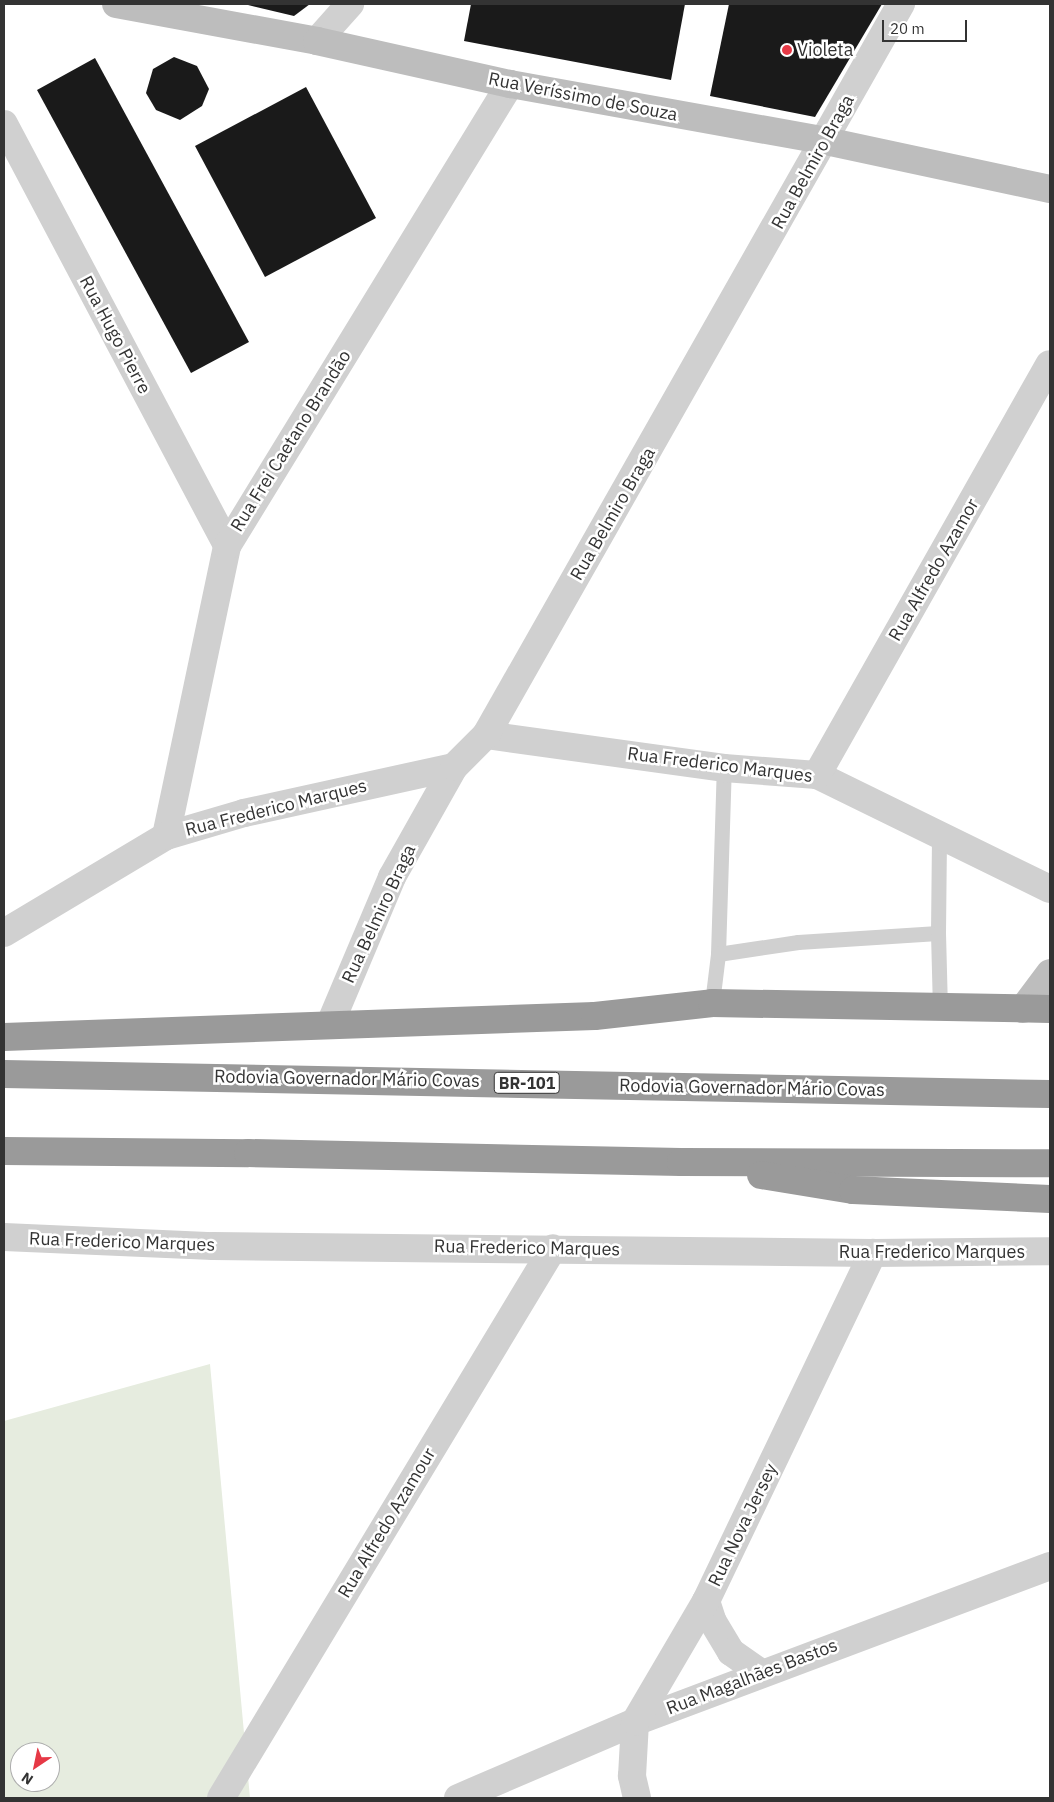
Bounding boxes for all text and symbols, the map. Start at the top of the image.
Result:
scale bar [884,10,969,42]
text: 20 m [890,19,925,38]
place label: Violeta [797,39,853,61]
marker: Violeta [781,44,793,56]
street label: Rua Veríssimo de Souza [487,68,679,126]
street label: Rua Belmiro Braga [767,91,859,233]
street label: Rua Hugo Pierre [75,272,155,398]
street label: Rua Frei Caetano Brandão [226,346,356,536]
street label: Rua Belmiro Braga [566,444,660,584]
street label: Rua Alfredo Azamor [884,495,984,645]
street label: Rua Frederico Marques [626,743,814,787]
street label: Rua Frederico Marques [183,775,369,841]
street label: Rua Belmiro Braga [337,841,421,987]
street label: Rodovia Governador Mário Covas [214,1066,480,1092]
road number: BR-101 [493,1070,561,1096]
street label: Rodovia Governador Mário Covas [619,1075,885,1101]
street label: Rua Frederico Marques [28,1228,216,1256]
street label: Rua Frederico Marques [434,1236,620,1260]
street label: Rua Frederico Marques [839,1241,1025,1263]
street label: Rua Alfredo Azamour [334,1444,440,1602]
street label: Rua Nova Jersey [704,1460,782,1590]
street label: Rua Magalhães Bastos [663,1634,841,1720]
north arrow [10,1742,60,1792]
text: N [18,1768,36,1789]

